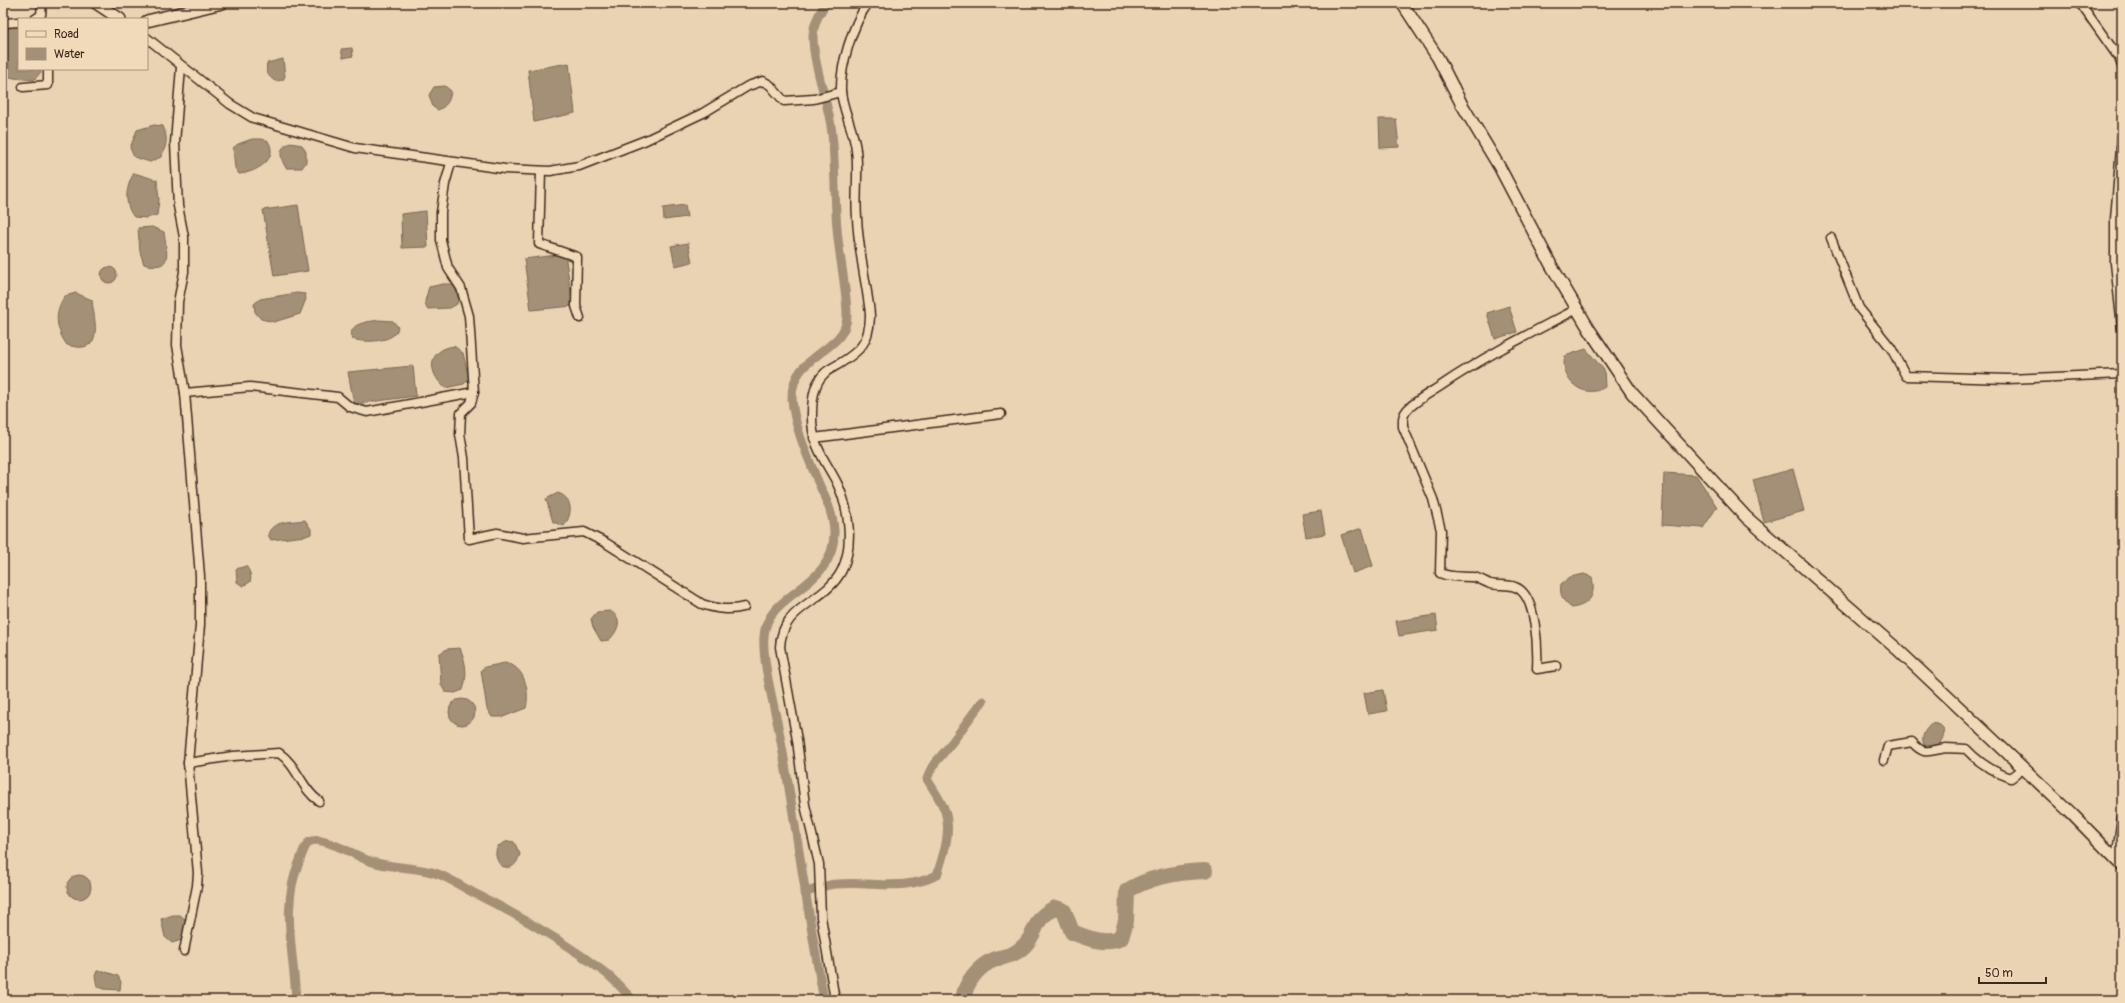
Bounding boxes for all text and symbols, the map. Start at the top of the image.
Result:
legend [18,18,148,70]
text: Road [54,27,79,42]
text: Water [54,47,85,62]
scale bar [1979,959,2046,985]
text: 50 m [1985,966,2013,981]

